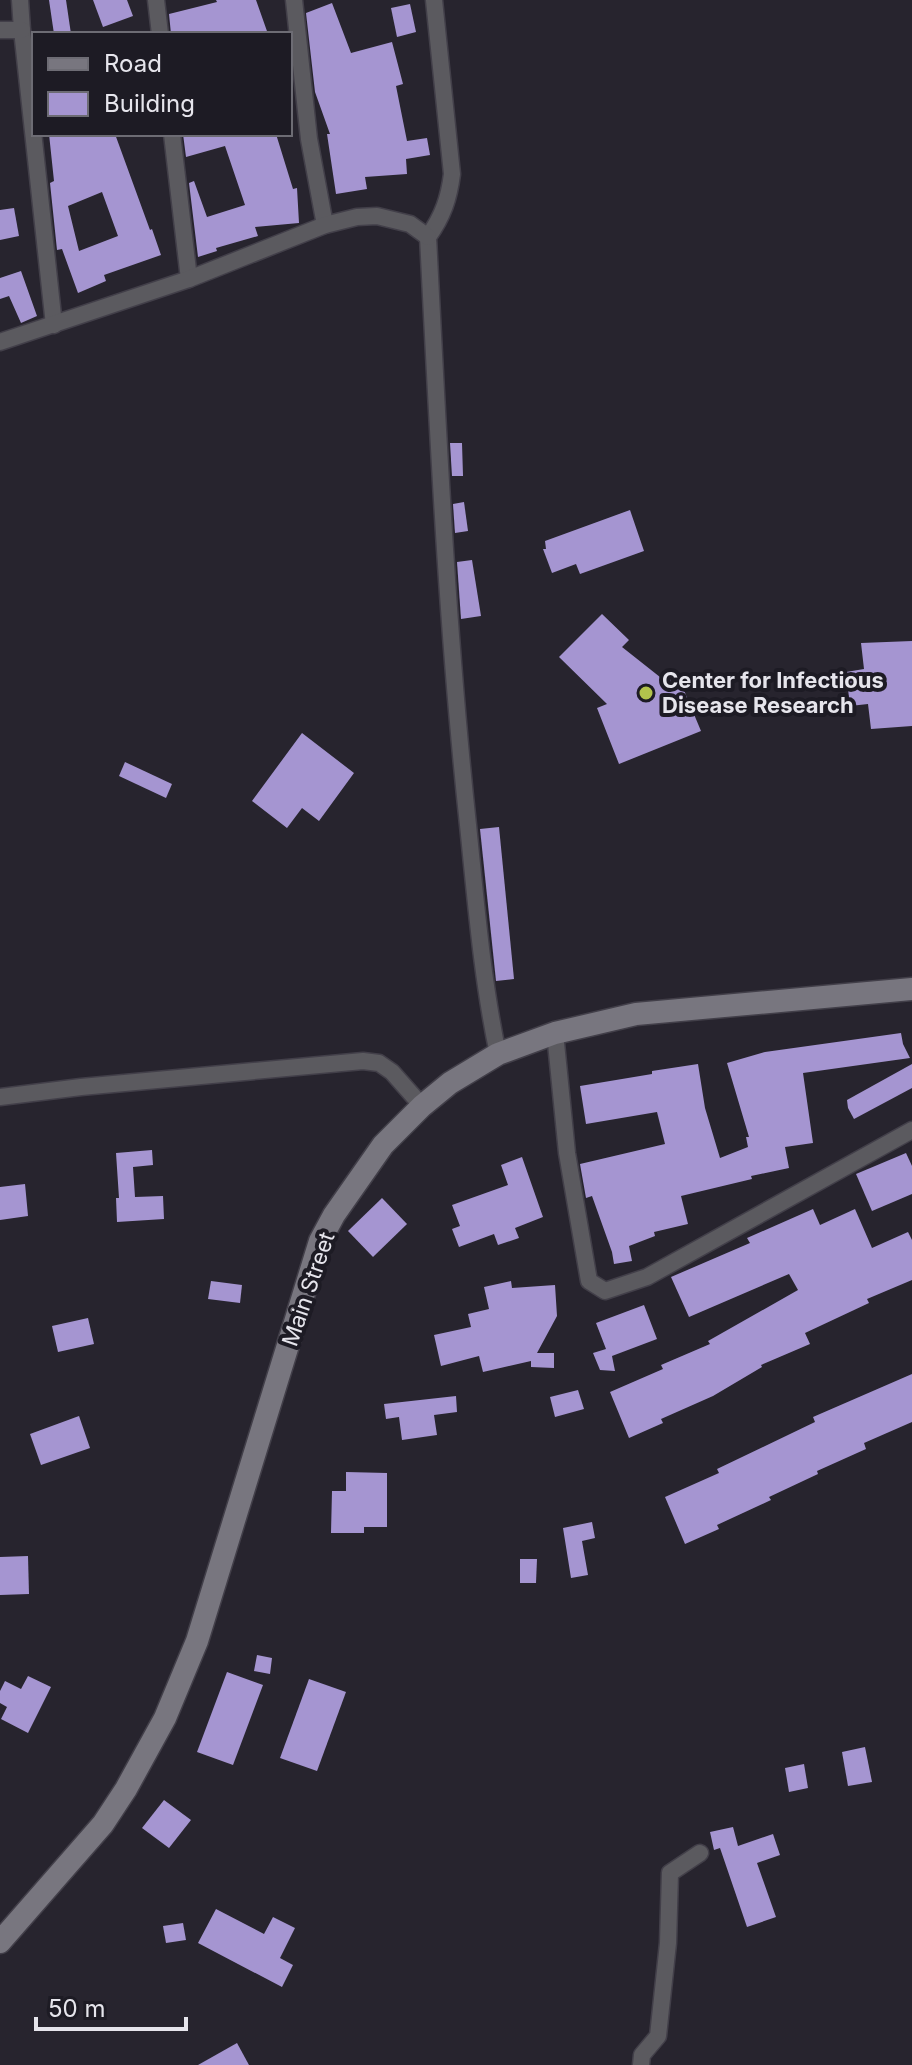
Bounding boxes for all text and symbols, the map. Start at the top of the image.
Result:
legend [32,32,292,136]
text: Road [104,49,162,78]
text: Building [104,89,195,118]
place label: Center for Infectious Disease Research [662,667,884,718]
marker: Center for Infectious Disease Research [637,684,655,702]
street label: Main Street [276,1229,340,1349]
scale bar [36,1981,186,2031]
text: 50 m [48,1994,106,2023]

